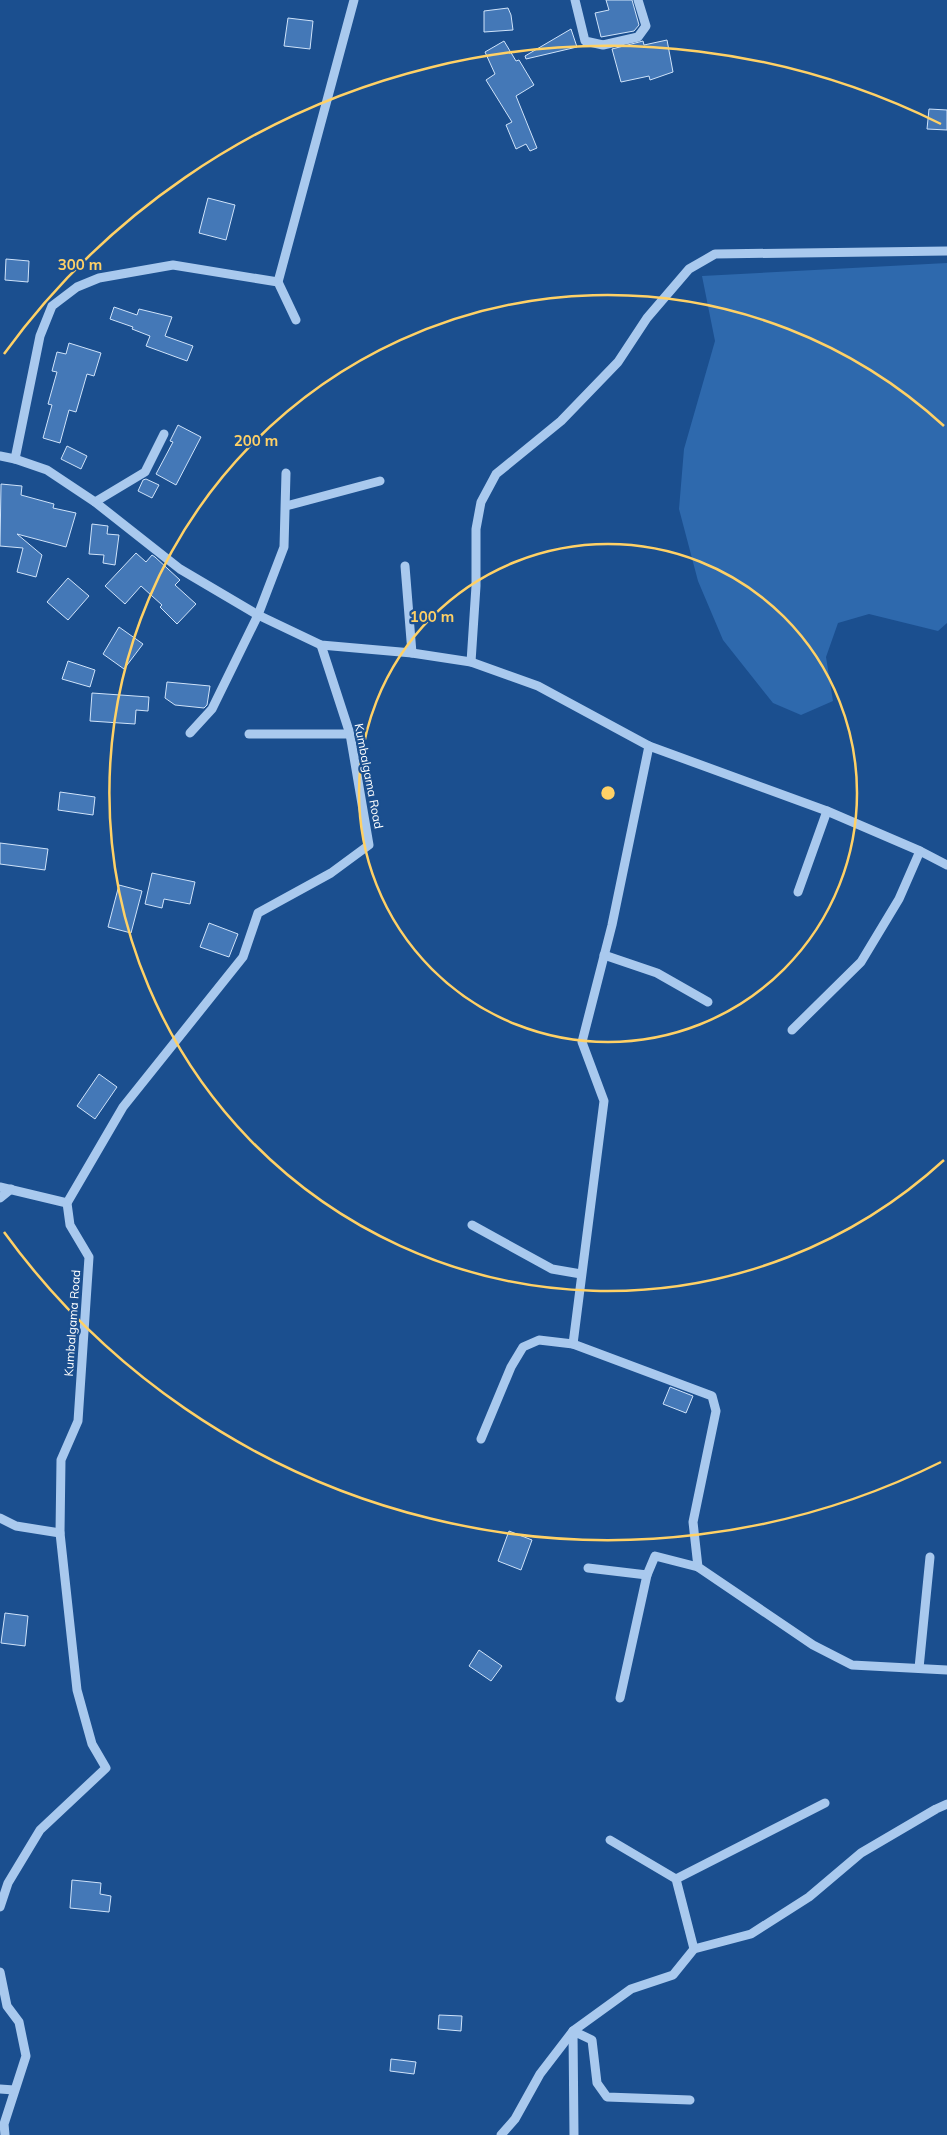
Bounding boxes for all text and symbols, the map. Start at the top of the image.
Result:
text: 300 m [58,255,102,274]
text: 200 m [234,431,278,450]
text: 100 m [410,607,454,626]
street label: Kumbalgama Road [351,722,387,830]
centre of rings [599,784,617,802]
street label: Kumbalgama Road [61,1269,83,1377]

